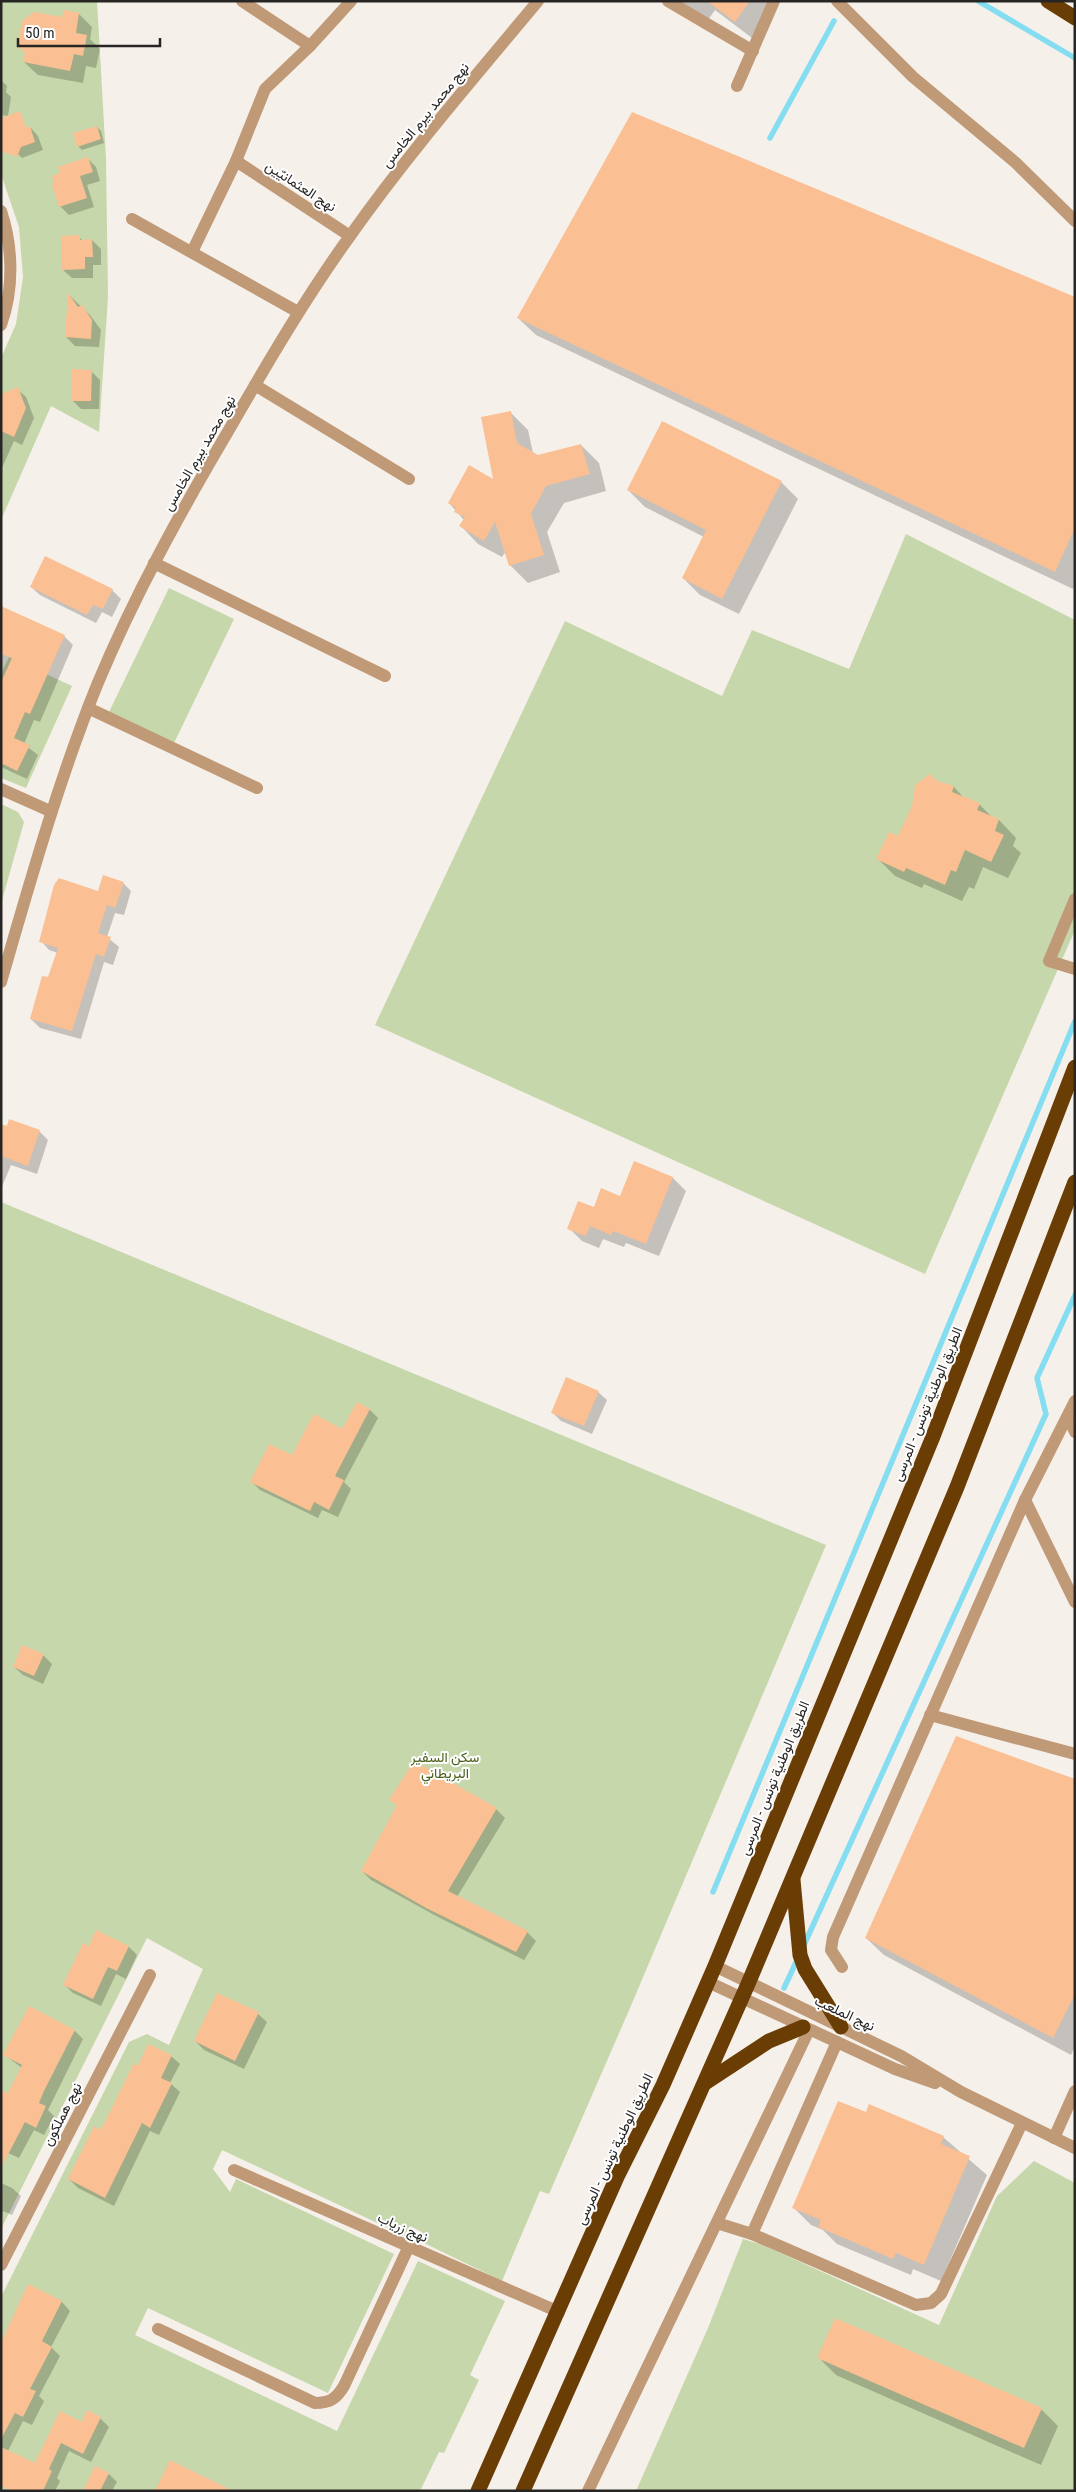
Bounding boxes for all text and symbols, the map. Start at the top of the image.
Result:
scale bar [18,15,160,47]
text: 50 m [25,24,55,42]
street label: نهج محمد بيرم الخامس [378,59,475,173]
street label: نهج العثمانيّين [261,157,339,217]
street label: نهج محمد بيرم الخامس [159,393,241,515]
street label: الطريق الوطنية تونس - المرسى [889,1325,966,1484]
street label: الطريق الوطنية تونس - المرسى [736,1699,813,1858]
park label: سكن السفير البريطاني [410,1749,479,1785]
street label: نهج الملعب [811,1992,878,2037]
street label: الطريق الوطنية تونس - المرسى [572,2071,657,2228]
street label: نهج هملكون [39,2080,87,2150]
street label: نهج زرياب [374,2209,431,2248]

